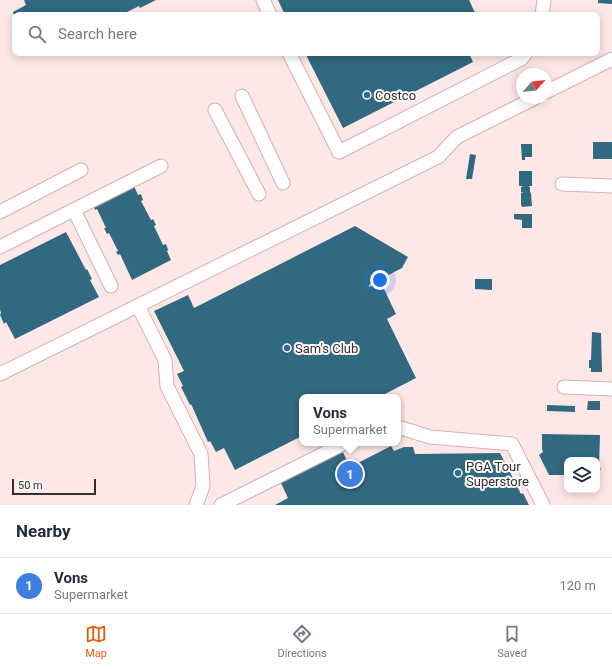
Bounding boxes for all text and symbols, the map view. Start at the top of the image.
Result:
search box [12,12,600,56]
icon: search [26,23,48,45]
text: Search here [58,25,137,43]
north arrow [516,68,552,104]
place label: Costco [375,88,416,103]
marker: Costco [362,90,372,100]
your location [370,270,390,290]
place label: Sam's Club [295,341,358,356]
marker: Sam's Club [282,343,292,353]
popup [299,394,401,446]
text: Vons [313,404,347,422]
text: Supermarket [313,422,387,437]
map controls [564,457,600,493]
button: layers [564,457,600,493]
pin: 1 [337,459,363,489]
place label: PGA Tour Superstore [466,459,529,489]
marker: PGA Tour Superstore [453,468,463,478]
scale bar [12,477,96,496]
text: 50 m [18,479,43,492]
text: Nearby [16,521,71,541]
text: Vons [54,569,88,587]
text: 1 [25,578,33,593]
text: 120 m [559,578,596,593]
text: Supermarket [54,587,128,602]
tab: Map [85,623,107,660]
tab: Directions [277,623,327,660]
tab: Saved [497,623,527,660]

